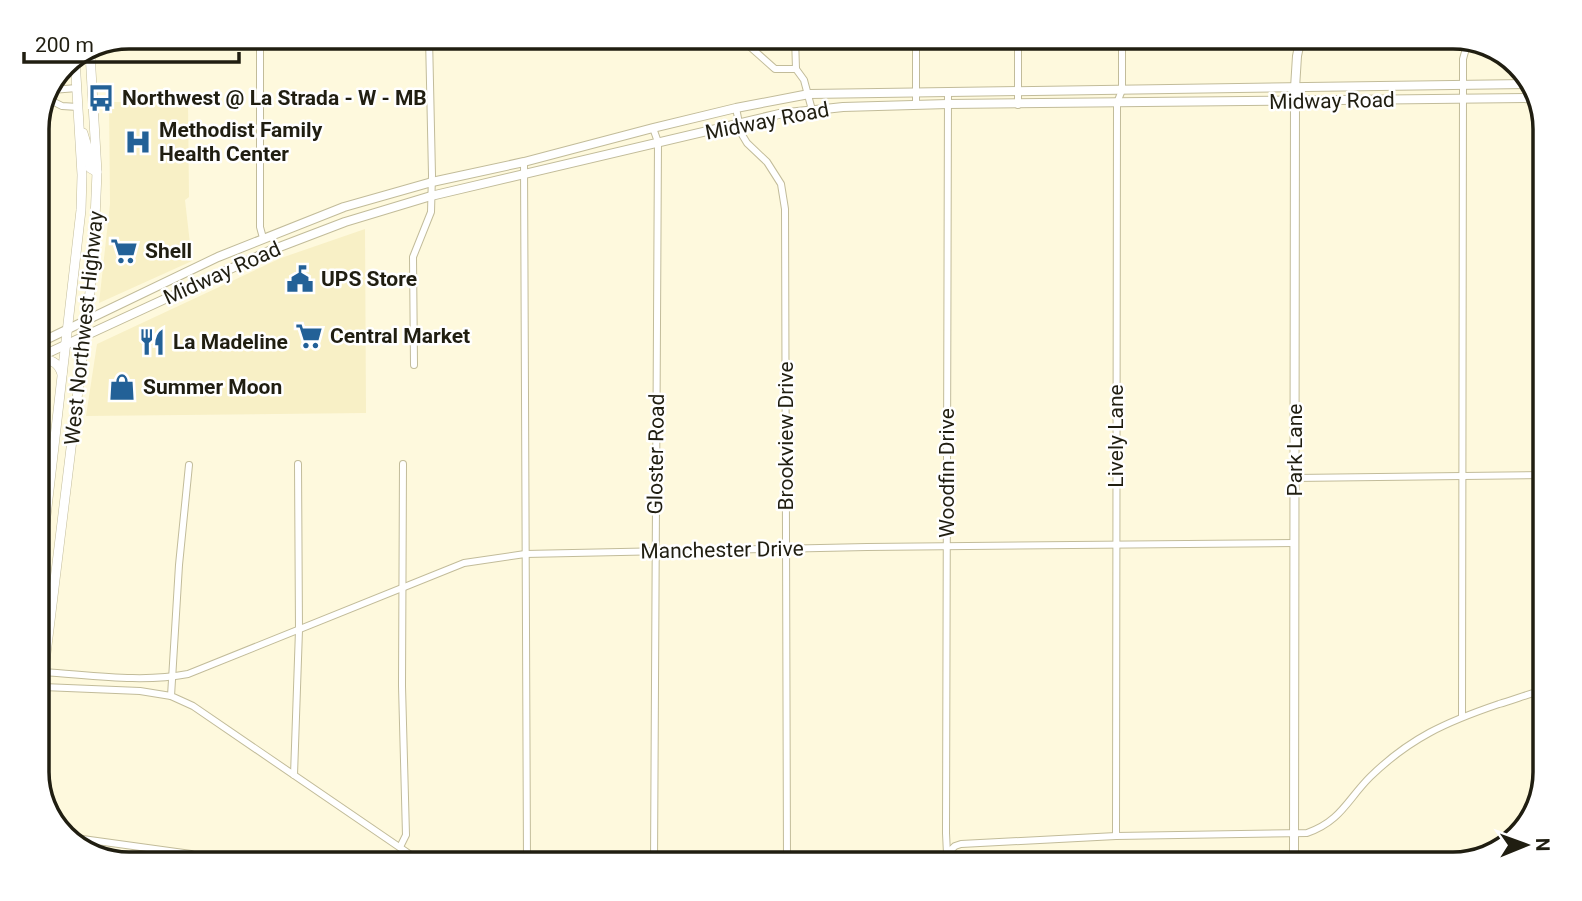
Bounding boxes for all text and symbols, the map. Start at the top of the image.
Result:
scale bar [24,21,240,65]
text: 200 m [35,33,94,57]
bus stop icon: Northwest @ La Strada - W - MB [86,83,116,113]
place label: Northwest @ La Strada - W - MB [122,86,427,110]
street label: Midway Road [1269,88,1395,114]
street label: Midway Road [703,97,831,145]
place label: Methodist Family Health Center [159,118,323,166]
hospital icon: Methodist Family Health Center [123,127,153,157]
street label: West Northwest Highway [60,210,108,446]
supermarket icon: Shell [109,236,139,266]
street label: Midway Road [160,236,284,310]
place label: Shell [145,239,192,263]
public building icon: UPS Store [285,264,315,294]
place label: UPS Store [321,267,417,291]
supermarket icon: Central Market [294,321,324,351]
place label: Central Market [330,324,470,348]
restaurant icon: La Madeline [137,327,167,357]
place label: La Madeline [173,330,288,354]
street label: Brookview Drive [774,361,798,511]
shop icon: Summer Moon [107,372,137,402]
place label: Summer Moon [143,375,282,399]
street label: Lively Lane [1104,384,1128,488]
street label: Gloster Road [643,393,669,515]
street label: Park Lane [1283,404,1307,497]
street label: Woodfin Drive [935,408,959,538]
street label: Manchester Drive [640,537,804,563]
north arrow [1491,810,1561,880]
text: N [1531,838,1554,852]

